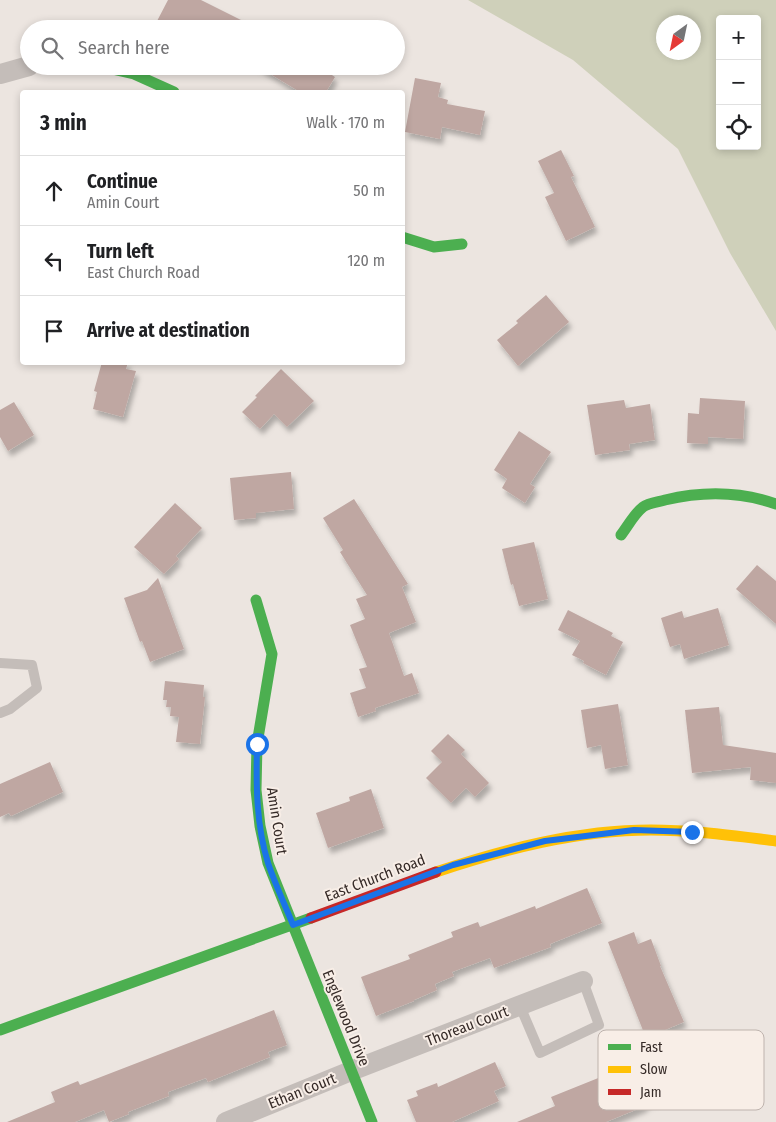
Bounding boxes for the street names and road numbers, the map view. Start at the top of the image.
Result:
street label: Amin Court [263,786,291,856]
street label: East Church Road [322,851,428,905]
street label: Englewood Drive [319,967,373,1069]
street label: Thoreau Court [423,1002,511,1050]
street label: Ethan Court [265,1069,339,1113]

